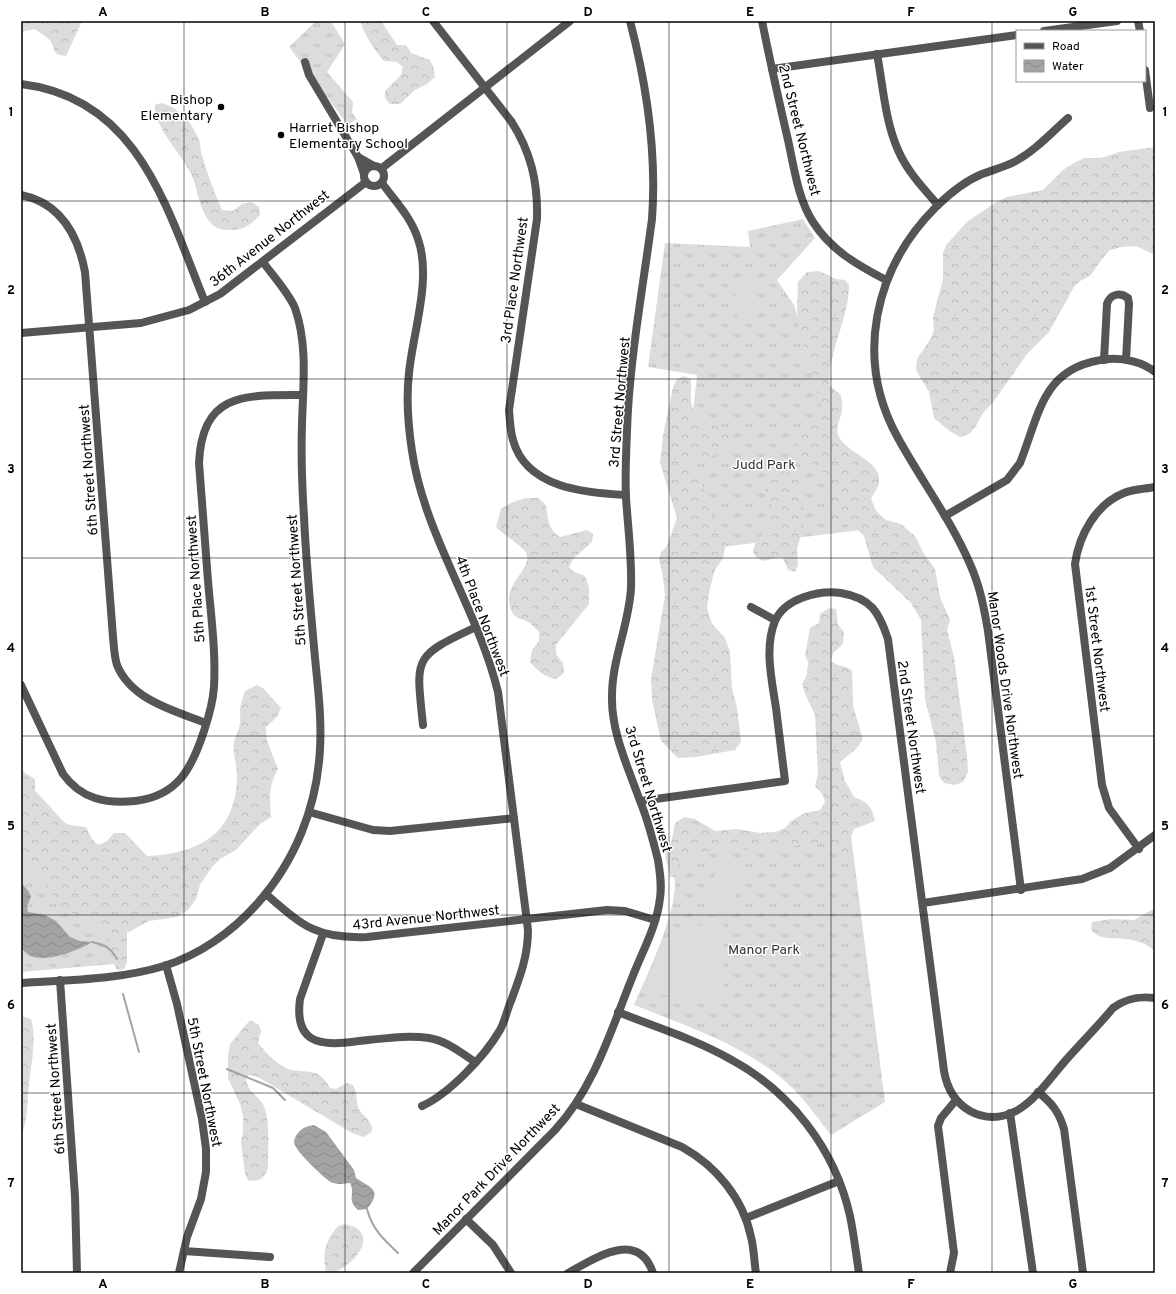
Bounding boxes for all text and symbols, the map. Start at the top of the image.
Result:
text: A [98,5,108,21]
text: B [261,5,270,21]
text: C [422,5,430,21]
text: D [583,5,593,21]
text: E [746,5,754,21]
text: F [907,5,915,21]
text: G [1069,5,1078,21]
legend [1016,30,1146,82]
text: Road [1052,39,1080,55]
text: Water [1052,59,1084,75]
street label: 2nd Street Northwest [774,63,823,198]
place label: Bishop Elementary [140,92,213,125]
marker: Bishop Elementary [216,102,226,112]
text: 1 [8,105,14,121]
text: 1 [1162,105,1168,121]
place label: Harriet Bishop Elementary School [289,120,408,153]
marker: Harriet Bishop Elementary School [276,130,286,140]
street label: 36th Avenue Northwest [207,187,333,291]
street label: 3rd Place Northwest [498,216,533,345]
text: 2 [7,283,15,299]
text: 2 [1161,283,1169,299]
street label: 3rd Street Northwest [606,336,635,468]
street label: 6th Street Northwest [76,404,103,536]
park label: Judd Park [732,457,796,474]
text: 3 [7,462,15,478]
text: 3 [1161,462,1169,478]
street label: 5th Place Northwest [184,514,209,643]
street label: 5th Street Northwest [284,514,311,646]
street label: 4th Place Northwest [451,554,512,679]
street label: 1st Street Northwest [1080,585,1113,713]
street label: Manor Woods Drive Northwest [983,590,1026,780]
text: 4 [7,641,15,657]
text: 4 [1161,641,1169,657]
street label: 2nd Street Northwest [893,659,928,795]
street label: 3rd Street Northwest [620,724,675,855]
text: 5 [7,819,15,835]
text: 5 [1161,819,1169,835]
street label: 43rd Avenue Northwest [352,902,501,935]
park label: Manor Park [728,942,800,959]
text: 6 [7,998,15,1014]
text: 6 [1161,998,1169,1014]
street label: 5th Street Northwest [183,1016,224,1149]
street label: 6th Street Northwest [43,1023,70,1155]
street label: Manor Park Drive Northwest [430,1101,565,1239]
text: 7 [8,1176,15,1192]
text: 7 [1162,1176,1169,1192]
text: A [98,1277,108,1293]
text: B [261,1277,270,1293]
text: C [422,1277,430,1293]
text: D [583,1277,593,1293]
text: E [746,1277,754,1293]
text: F [907,1277,915,1293]
text: G [1069,1277,1078,1293]

